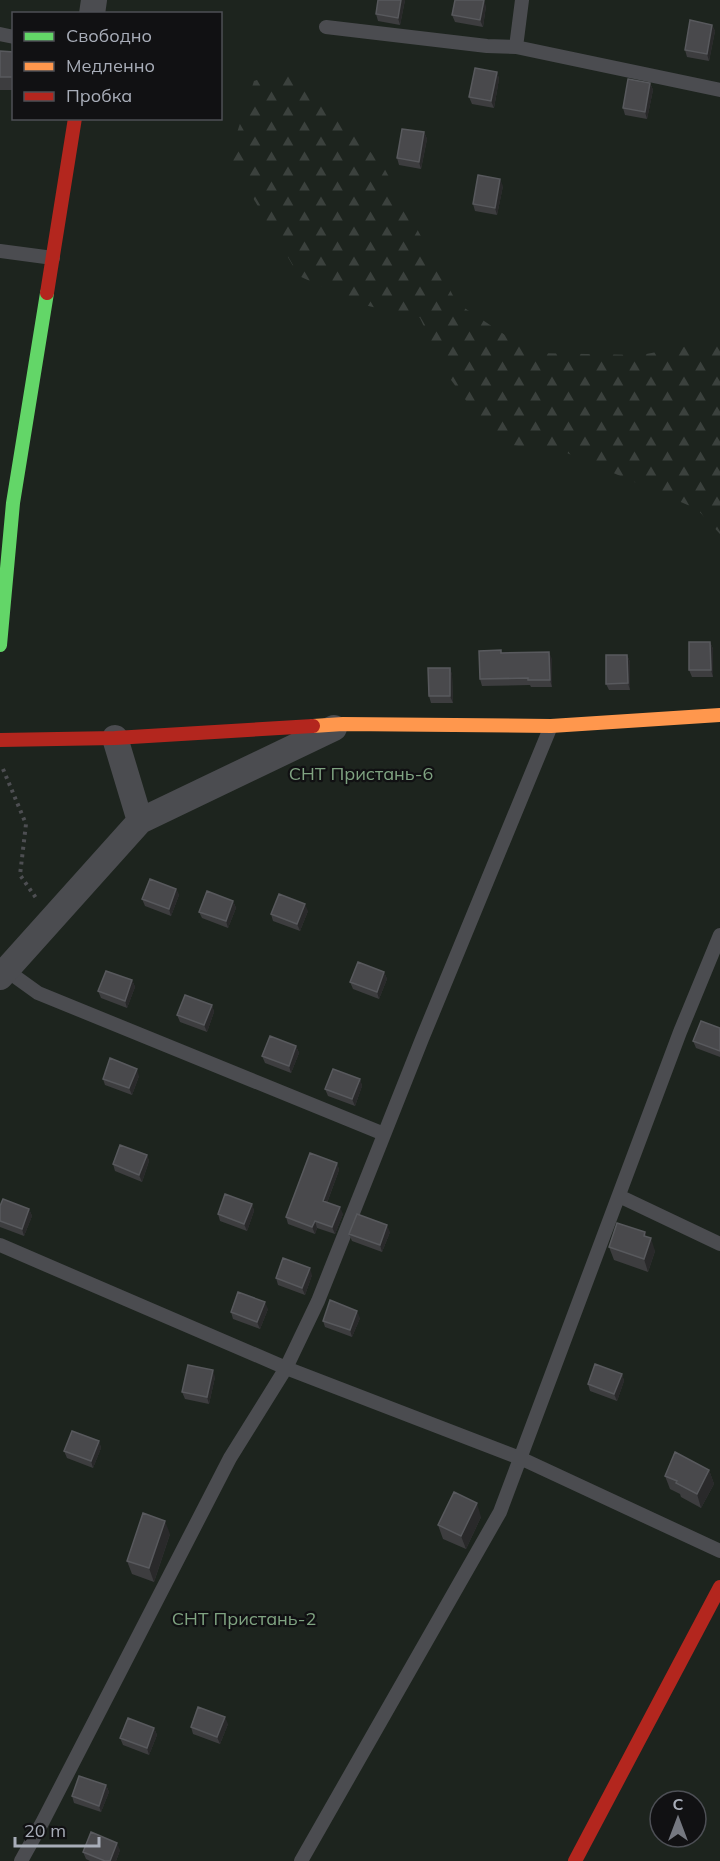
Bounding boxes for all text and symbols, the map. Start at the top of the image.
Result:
legend [12,12,222,120]
text: Свободно [66,24,152,47]
text: Медленно [66,54,155,77]
text: Пробка [66,84,132,107]
park label: СНТ Пристань-6 [289,762,433,785]
park label: СНТ Пристань-2 [172,1607,316,1630]
north arrow [648,1789,708,1849]
text: С [673,1794,684,1814]
scale bar [15,1810,99,1848]
text: 20 m [24,1819,66,1842]

